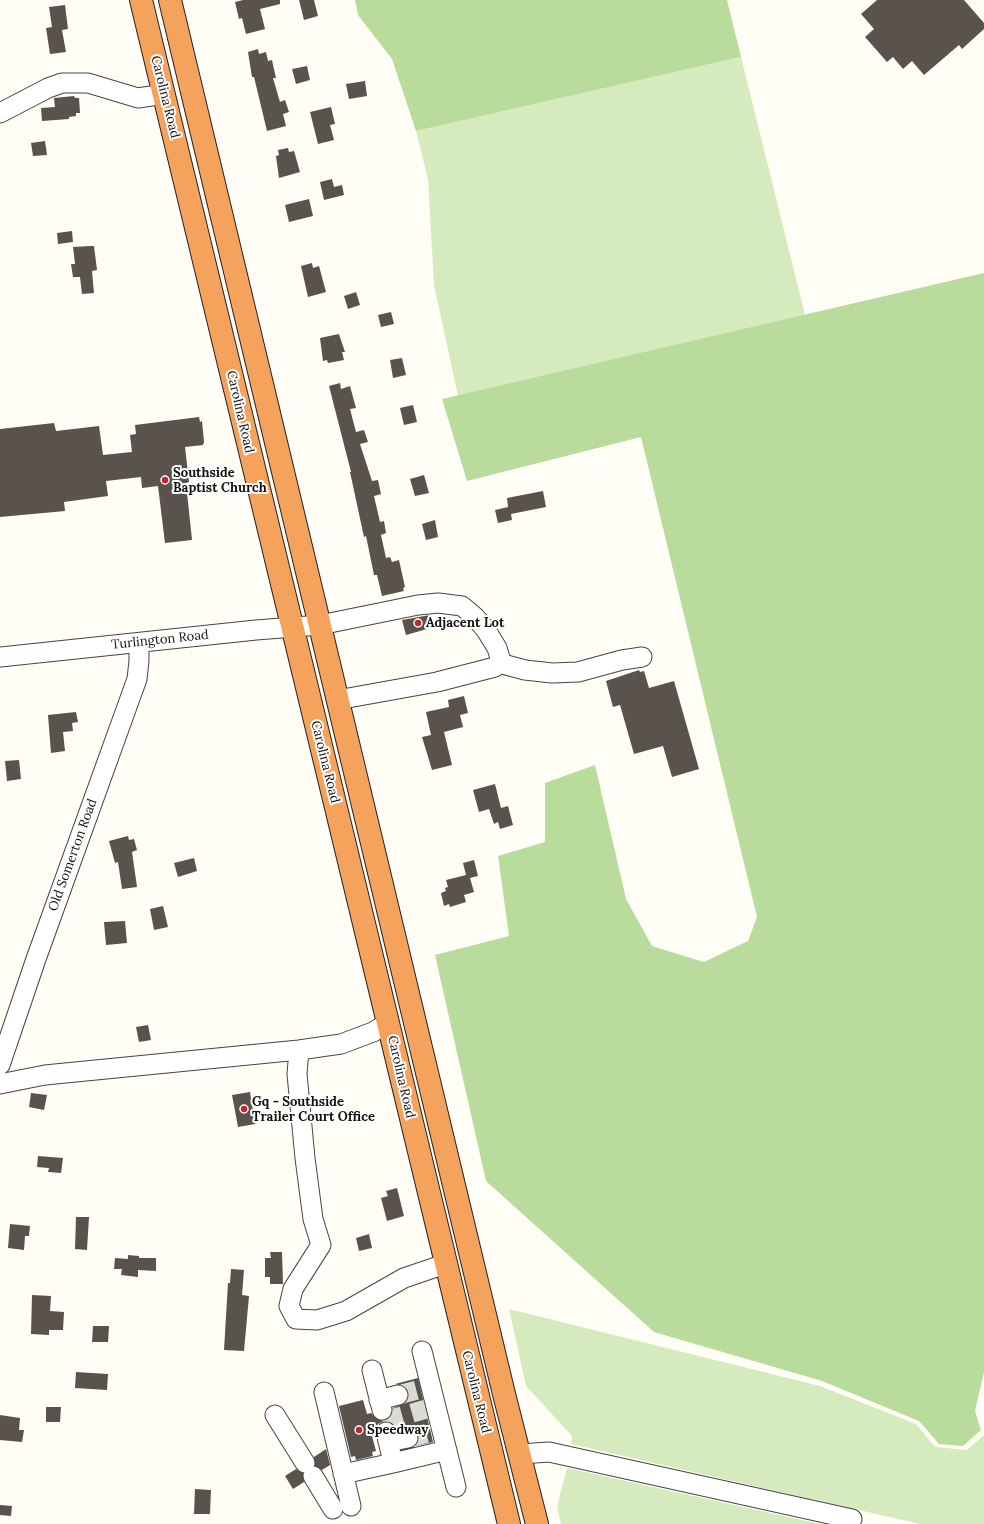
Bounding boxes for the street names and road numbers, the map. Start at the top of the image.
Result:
street label: Carolina Road [147,54,183,140]
street label: Carolina Road [223,369,257,455]
street label: Turlington Road [111,627,209,653]
street label: Carolina Road [307,719,343,805]
street label: Old Somerton Road [45,797,101,913]
street label: Carolina Road [384,1034,418,1120]
street label: Carolina Road [458,1349,494,1435]

